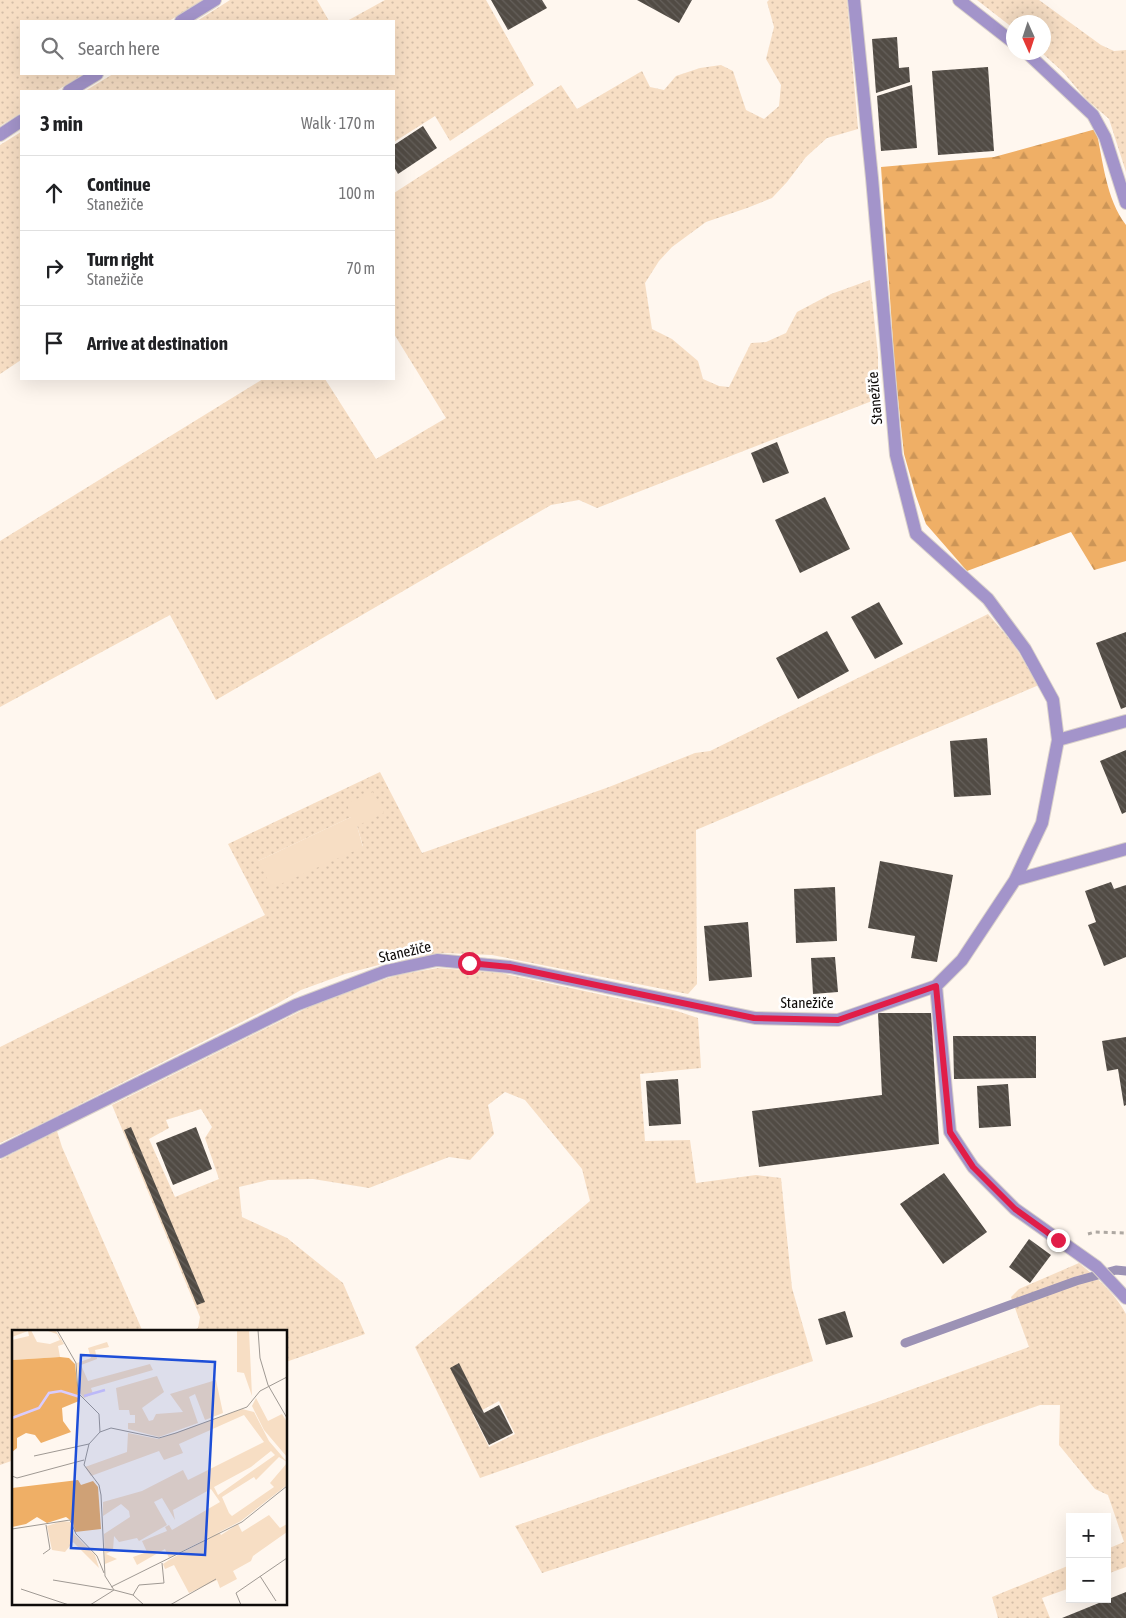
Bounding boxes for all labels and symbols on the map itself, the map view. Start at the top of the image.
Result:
north arrow [1006,15,1051,60]
street label: Stanežiče [864,371,885,425]
street label: Stanežiče [377,937,433,966]
route start [458,952,481,975]
street label: Stanežiče [781,994,834,1011]
route end [1047,1229,1070,1252]
inset map [12,1330,288,1606]

